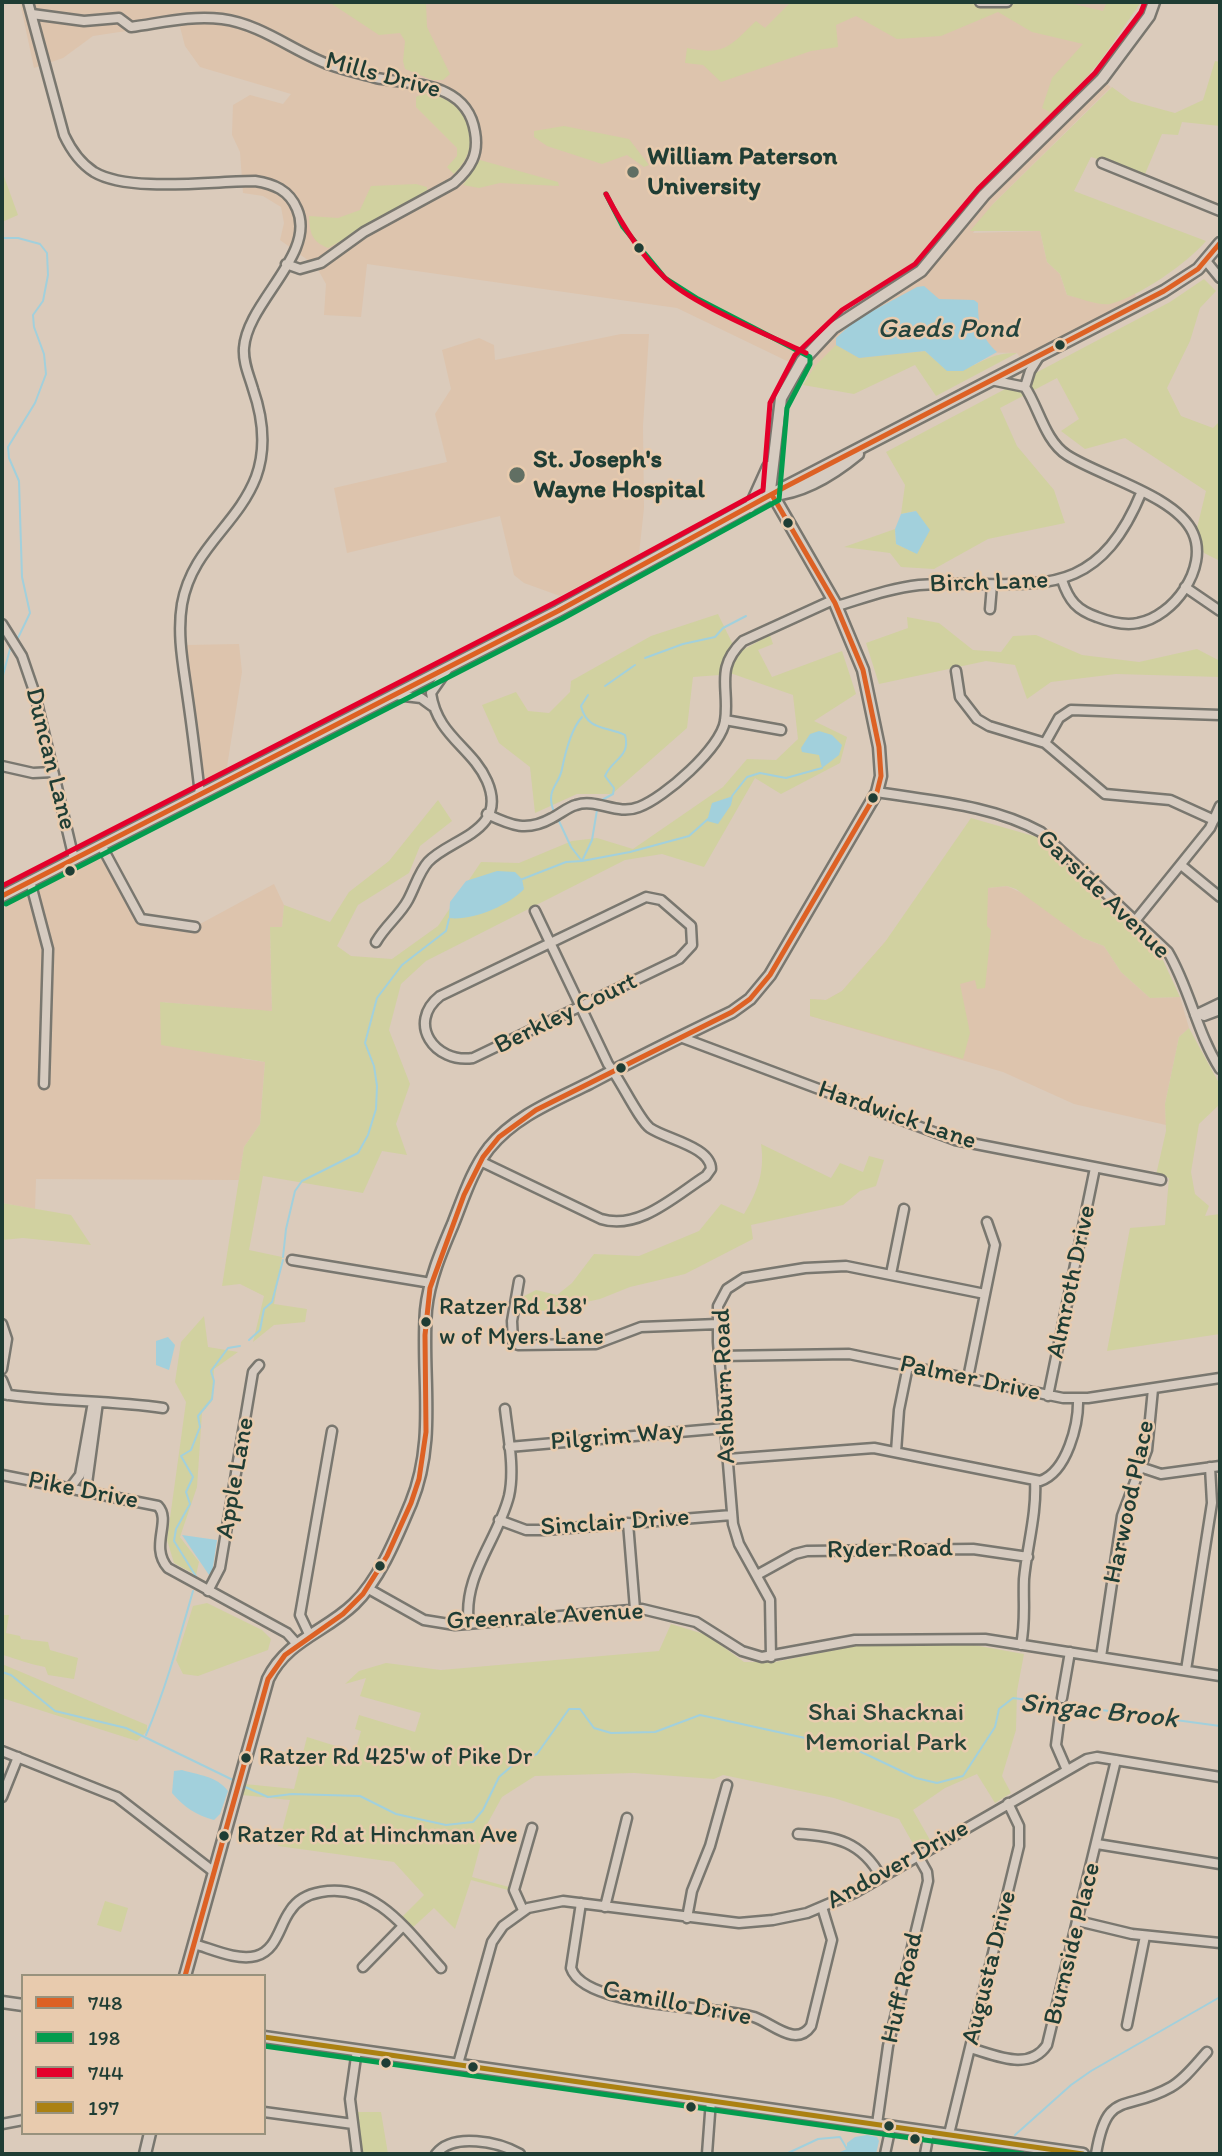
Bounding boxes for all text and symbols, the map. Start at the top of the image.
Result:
street label: Mills Drive [322,46,444,106]
place label: William Paterson University [647,141,837,202]
marker: William Paterson University [625,164,641,180]
unlabelled marker [632,241,646,255]
water label: Gaeds Pond [877,313,1019,347]
unlabelled marker [1053,338,1067,352]
place label: St. Joseph's Wayne Hospital [533,444,705,505]
marker: St. Joseph's Wayne Hospital [507,465,527,485]
unlabelled marker [781,516,795,530]
street label: Birch Lane [929,565,1049,601]
street label: Duncan Lane [17,685,83,833]
unlabelled marker [866,791,880,805]
street label: Garside Avenue [1030,823,1176,967]
unlabelled marker [63,864,77,878]
street label: Berkley Court [490,966,642,1062]
unlabelled marker [614,1061,628,1075]
street label: Hardwick Lane [814,1074,980,1158]
street label: Almroth Drive [1041,1202,1103,1362]
place label: Ratzer Rd 138' w of Myers Lane [439,1294,604,1350]
street label: Ashburn Road [707,1308,743,1464]
marker: Ratzer Rd 138' w of Myers Lane [419,1315,433,1329]
street label: Palmer Drive [897,1349,1043,1409]
street label: Apple Lane [210,1415,262,1541]
street label: Pilgrim Way [549,1416,685,1458]
street label: Harwood Place [1097,1418,1163,1586]
street label: Pike Drive [25,1465,141,1517]
street label: Sinclair Drive [539,1502,691,1544]
street label: Ryder Road [827,1533,953,1567]
unlabelled marker [373,1559,387,1573]
street label: Greenrale Avenue [446,1596,644,1638]
water label: Singac Brook [1019,1687,1179,1737]
park label: Shai Shacknai Memorial Park [805,1697,967,1758]
place label: Ratzer Rd 425'w of Pike Dr [259,1744,532,1772]
marker: Ratzer Rd 425'w of Pike Dr [239,1751,253,1765]
street label: Andover Drive [821,1813,975,1917]
place label: Ratzer Rd at Hinchman Ave [237,1822,518,1850]
marker: Ratzer Rd at Hinchman Ave [217,1829,231,1843]
street label: Burnside Place [1038,1860,1108,2028]
street label: Augusta Drive [956,1888,1024,2048]
street label: Huff Road [875,1929,931,2047]
legend [21,1974,266,2135]
street label: Camillo Drive [600,1974,754,2034]
text: 748 [88,1990,123,2015]
text: 198 [88,2025,120,2050]
unlabelled marker [379,2056,393,2070]
text: 744 [88,2060,124,2085]
unlabelled marker [466,2060,480,2074]
text: 197 [88,2095,119,2120]
unlabelled marker [684,2100,698,2114]
unlabelled marker [882,2119,896,2133]
unlabelled marker [908,2132,922,2146]

